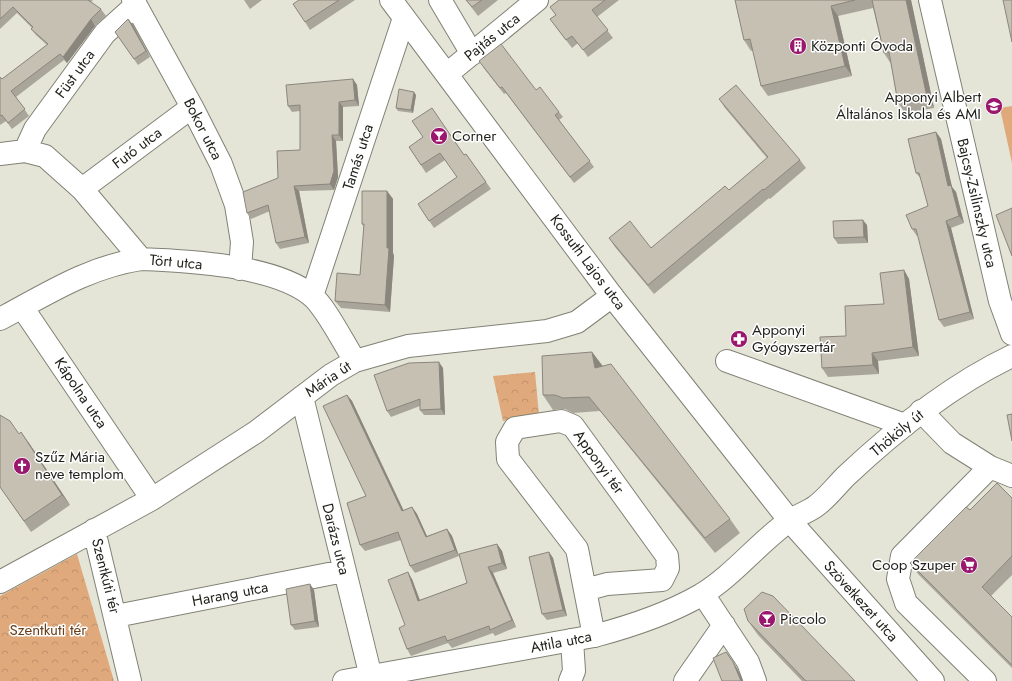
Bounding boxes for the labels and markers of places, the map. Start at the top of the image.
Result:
place label: Központi Óvoda [811,35,913,57]
building icon: Központi Óvoda [788,36,808,56]
place label: Apponyi Albert Általános Iskola és AMI [836,86,981,125]
school or university icon: Apponyi Albert Általános Iskola és AMI [984,96,1004,116]
place label: Corner [452,125,497,147]
bar icon: Corner [429,126,449,146]
place label: Apponyi Gyógyszertár [752,319,836,358]
pharmacy icon: Apponyi Gyógyszertár [729,329,749,349]
place label: Szűz Mária neve templom [35,446,124,485]
church icon: Szűz Mária neve templom [12,456,32,476]
place label: Coop Szuper [872,554,957,576]
supermarket icon: Coop Szuper [959,555,979,575]
place label: Piccolo [780,608,826,630]
bar icon: Piccolo [757,609,777,629]

